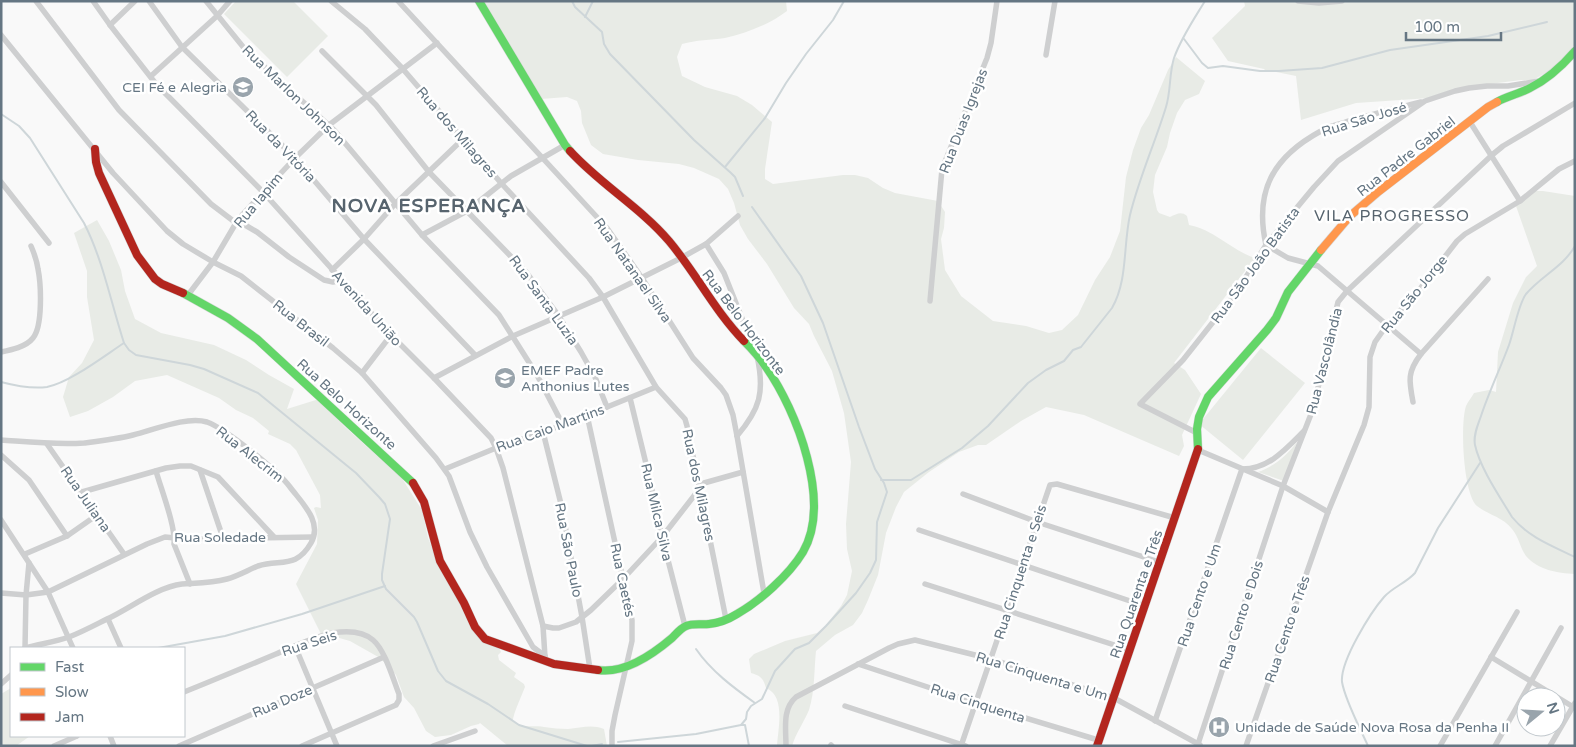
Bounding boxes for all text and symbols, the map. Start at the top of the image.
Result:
scale bar [1406,10,1501,42]
text: 100 m [1414,18,1460,36]
street label: Rua Marlon Johnson [239,42,349,149]
street label: Rua Duas Igrejas [936,66,991,176]
school or university icon: CEI Fé e Alegria [231,75,255,99]
place label: CEI Fé e Alegria [122,79,227,96]
street label: Rua dos Milagres [413,84,501,181]
street label: Rua São José [1319,98,1409,141]
street label: Rua da Vitória [242,107,319,186]
street label: Rua Padre Gabriel [1354,113,1459,200]
street label: Rua Iapim [230,169,286,231]
district label: NOVA ESPERANÇA [332,195,526,218]
street label: Rua São João Batista [1207,204,1303,327]
district label: VILA PROGRESSO [1314,206,1470,226]
street label: Rua Natanael Silva [590,215,675,326]
street label: Rua Santa Luzia [505,252,582,348]
street label: Rua São Jorge [1378,252,1451,337]
street label: Rua Belo Horizonte [698,266,789,379]
street label: Avenida União [328,267,405,350]
street label: Rua Brasil [269,296,332,351]
street label: Rua Vascolândia [1303,306,1346,416]
street label: Rua Belo Horizonte [293,355,400,454]
place label: EMEF Padre Anthonius Lutes [521,362,630,395]
school or university icon: EMEF Padre Anthonius Lutes [493,366,517,390]
street label: Rua Caio Martins [494,401,607,456]
street label: Rua Alecrim [213,423,287,486]
street label: Rua dos Milagres [678,427,719,543]
street label: Rua Milca Silva [637,461,676,563]
street label: Rua Juliana [57,463,114,535]
street label: Rua São Paulo [551,501,586,599]
street label: Rua Cinquenta e Seis [991,502,1050,642]
street label: Rua Quarenta e Três [1106,527,1167,661]
street label: Rua Soledade [174,529,266,546]
street label: Rua Caetés [606,541,639,619]
street label: Rua Cento e Um [1174,541,1225,649]
street label: Rua Cento e Dois [1216,558,1267,672]
street label: Rua Cento e Três [1261,573,1314,685]
street label: Rua Seis [280,627,339,660]
legend [10,647,185,737]
street label: Rua Cinquenta e Um [974,648,1110,704]
text: Fast [55,658,85,676]
street label: Rua Cinquenta [929,680,1027,726]
street label: Rua Doze [250,681,315,722]
text: Slow [55,683,89,701]
north arrow [1516,687,1566,737]
text: N [1543,700,1563,716]
text: Jam [55,708,84,726]
hospital icon: Unidade de Saúde Nova Rosa da Penha II [1207,715,1231,739]
place label: Unidade de Saúde Nova Rosa da Penha II [1235,719,1509,736]

